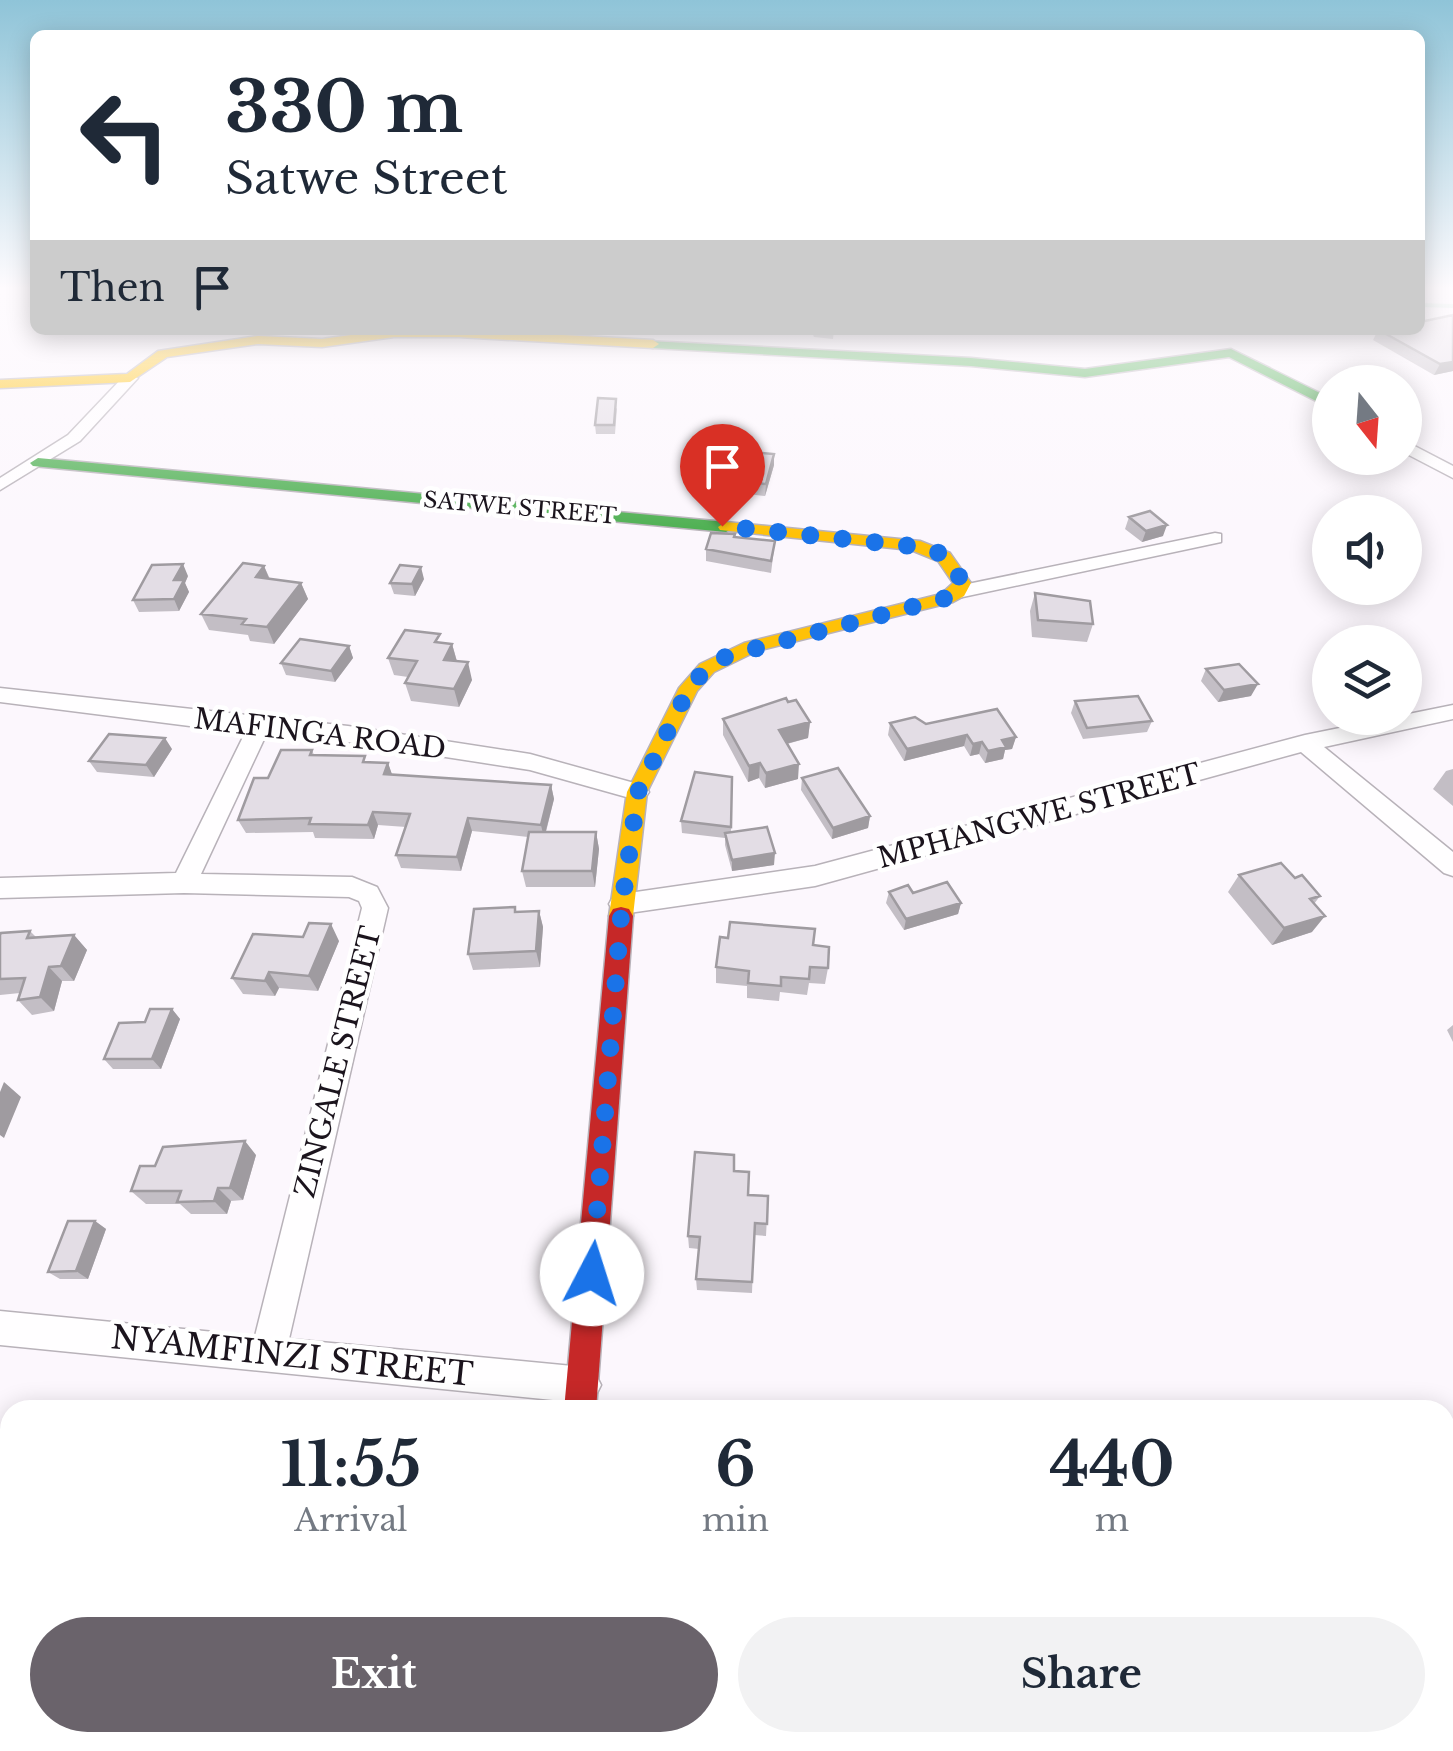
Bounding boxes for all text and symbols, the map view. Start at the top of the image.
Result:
text: 330 m [225,64,463,151]
icon: left [60,70,190,200]
text: Satwe Street [225,150,508,206]
icon: arrive [185,260,240,315]
text: Then [60,264,165,311]
north arrow [1312,365,1422,475]
map controls [1312,365,1422,735]
pin [680,424,765,527]
icon: arrive [695,439,750,494]
street label: SATWE STREET [422,486,618,530]
button: sound [1312,495,1422,605]
button: layers [1312,625,1422,735]
street label: MAFINGA ROAD [192,701,448,767]
street label: MPHANGWE STREET [874,756,1205,876]
street label: ZINGALE STREET [287,922,389,1201]
position arrow [540,1222,644,1326]
street label: NYAMFINZI STREET [109,1317,475,1395]
text: 11:55 [280,1428,421,1502]
text: 6 [715,1428,756,1502]
text: 440 [1050,1428,1175,1502]
text: Arrival [294,1500,408,1540]
text: min [702,1500,769,1540]
text: m [1095,1500,1129,1540]
button: Exit [30,1617,718,1732]
button: Share [738,1617,1425,1732]

